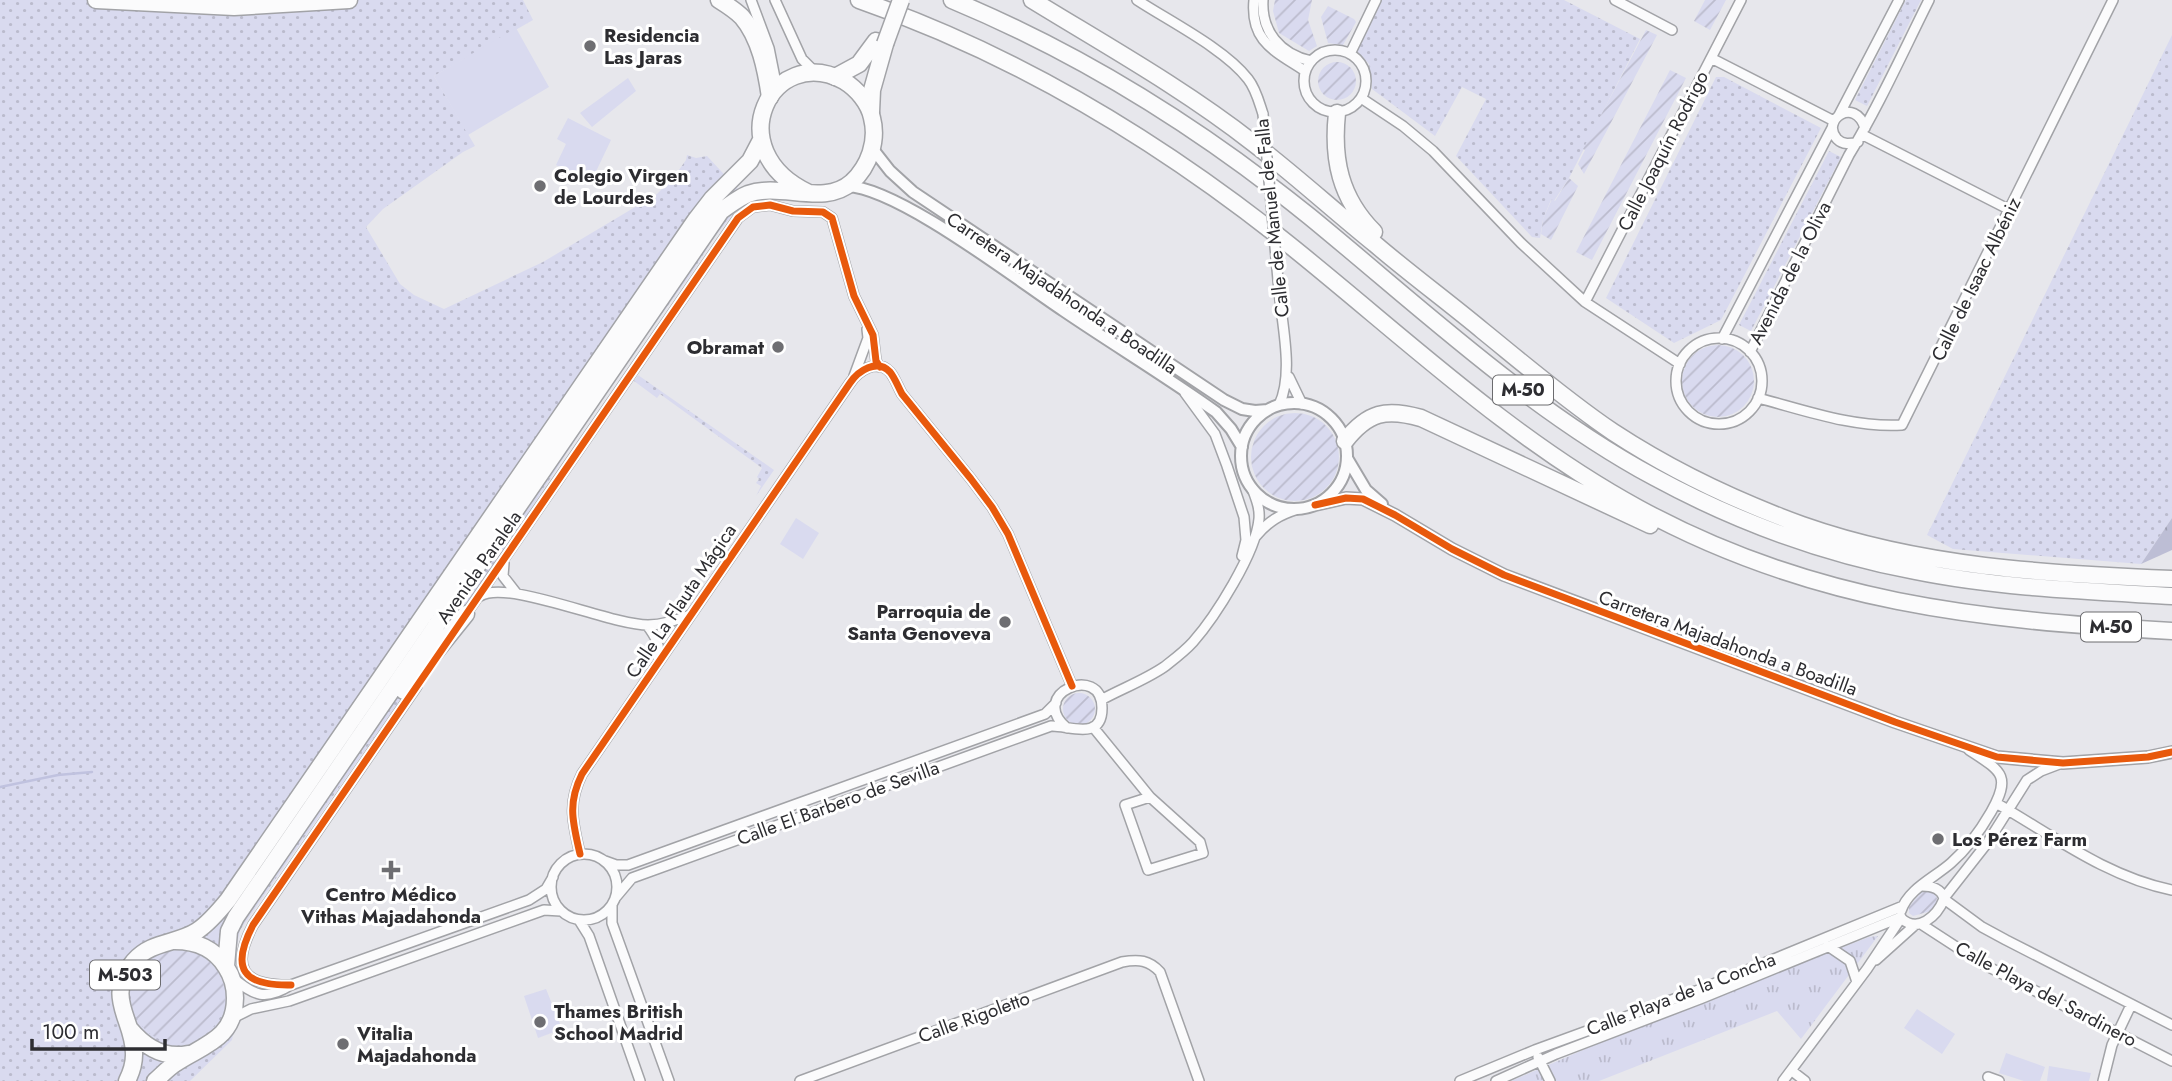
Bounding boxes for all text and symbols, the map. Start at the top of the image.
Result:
place label: Residencia Las Jaras [604,22,700,71]
marker: Residencia Las Jaras [582,38,598,54]
street label: Calle Joaquín Rodrigo [1611,66,1715,236]
street label: Calle de Manuel de Falla [1248,117,1296,319]
place label: Colegio Virgen de Lourdes [554,162,688,211]
marker: Colegio Virgen de Lourdes [532,178,548,194]
street label: Calle de Isaac Albéniz [1925,192,2028,365]
street label: Avenida de la Oliva [1742,197,1838,349]
street label: Carretera Majadahonda a Boadilla [941,205,1183,381]
place label: Obramat [687,334,764,361]
marker: Obramat [770,339,786,355]
road number: M-50 [1493,376,1553,404]
street label: Avenida Paralela [430,505,528,629]
street label: Calle La Flauta Mágica [619,519,743,683]
street label: Carretera Majadahonda a Boadilla [1595,584,1861,702]
place label: Parroquia de Santa Genoveva [847,598,991,647]
road number: M-50 [2081,612,2141,642]
marker: Parroquia de Santa Genoveva [997,614,1013,630]
street label: Calle El Barbero de Sevilla [733,754,943,852]
place label: Los Pérez Farm [1952,826,2087,853]
marker: Los Pérez Farm [1930,831,1946,847]
marker: Centro Médico Vithas Majadahonda [381,860,401,880]
place label: Centro Médico Vithas Majadahonda [300,881,481,930]
street label: Calle Playa del Sardinero [1950,935,2142,1053]
street label: Calle Playa de la Concha [1583,945,1779,1043]
road number: M-503 [90,960,160,990]
street label: Calle Rigoletto [914,984,1034,1050]
place label: Thames British School Madrid [554,998,683,1047]
scale bar [32,1007,164,1052]
marker: Thames British School Madrid [532,1014,548,1030]
text: 100 m [42,1017,99,1047]
place label: Vitalia Majadahonda [356,1020,476,1069]
marker: Vitalia Majadahonda [335,1036,351,1052]

